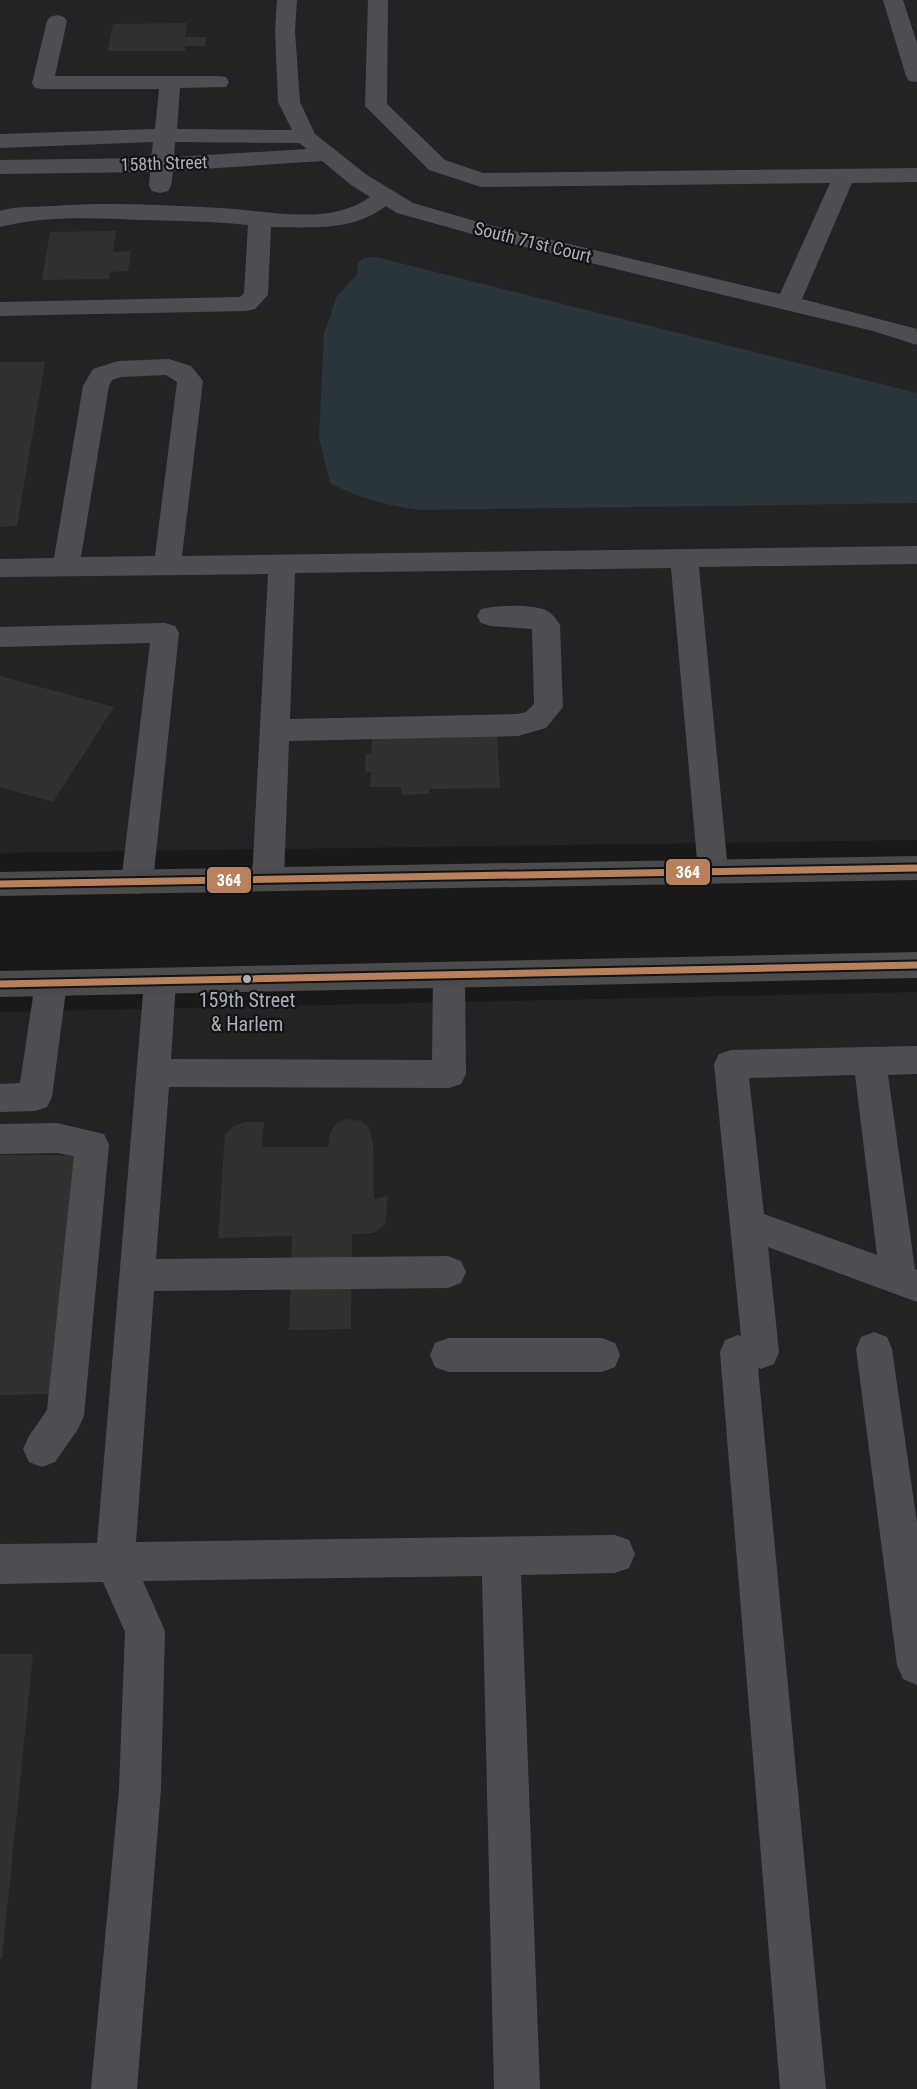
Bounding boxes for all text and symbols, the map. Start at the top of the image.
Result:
street label: 158th Street [120,151,208,175]
street label: South 71st Court [472,217,594,267]
line badge: 364 [665,858,711,886]
text: 364 [676,863,700,882]
line badge: 364 [206,866,252,894]
text: 364 [217,871,241,890]
marker: 159th Street & Harlem [241,973,253,985]
place label: 159th Street & Harlem [199,988,295,1036]

